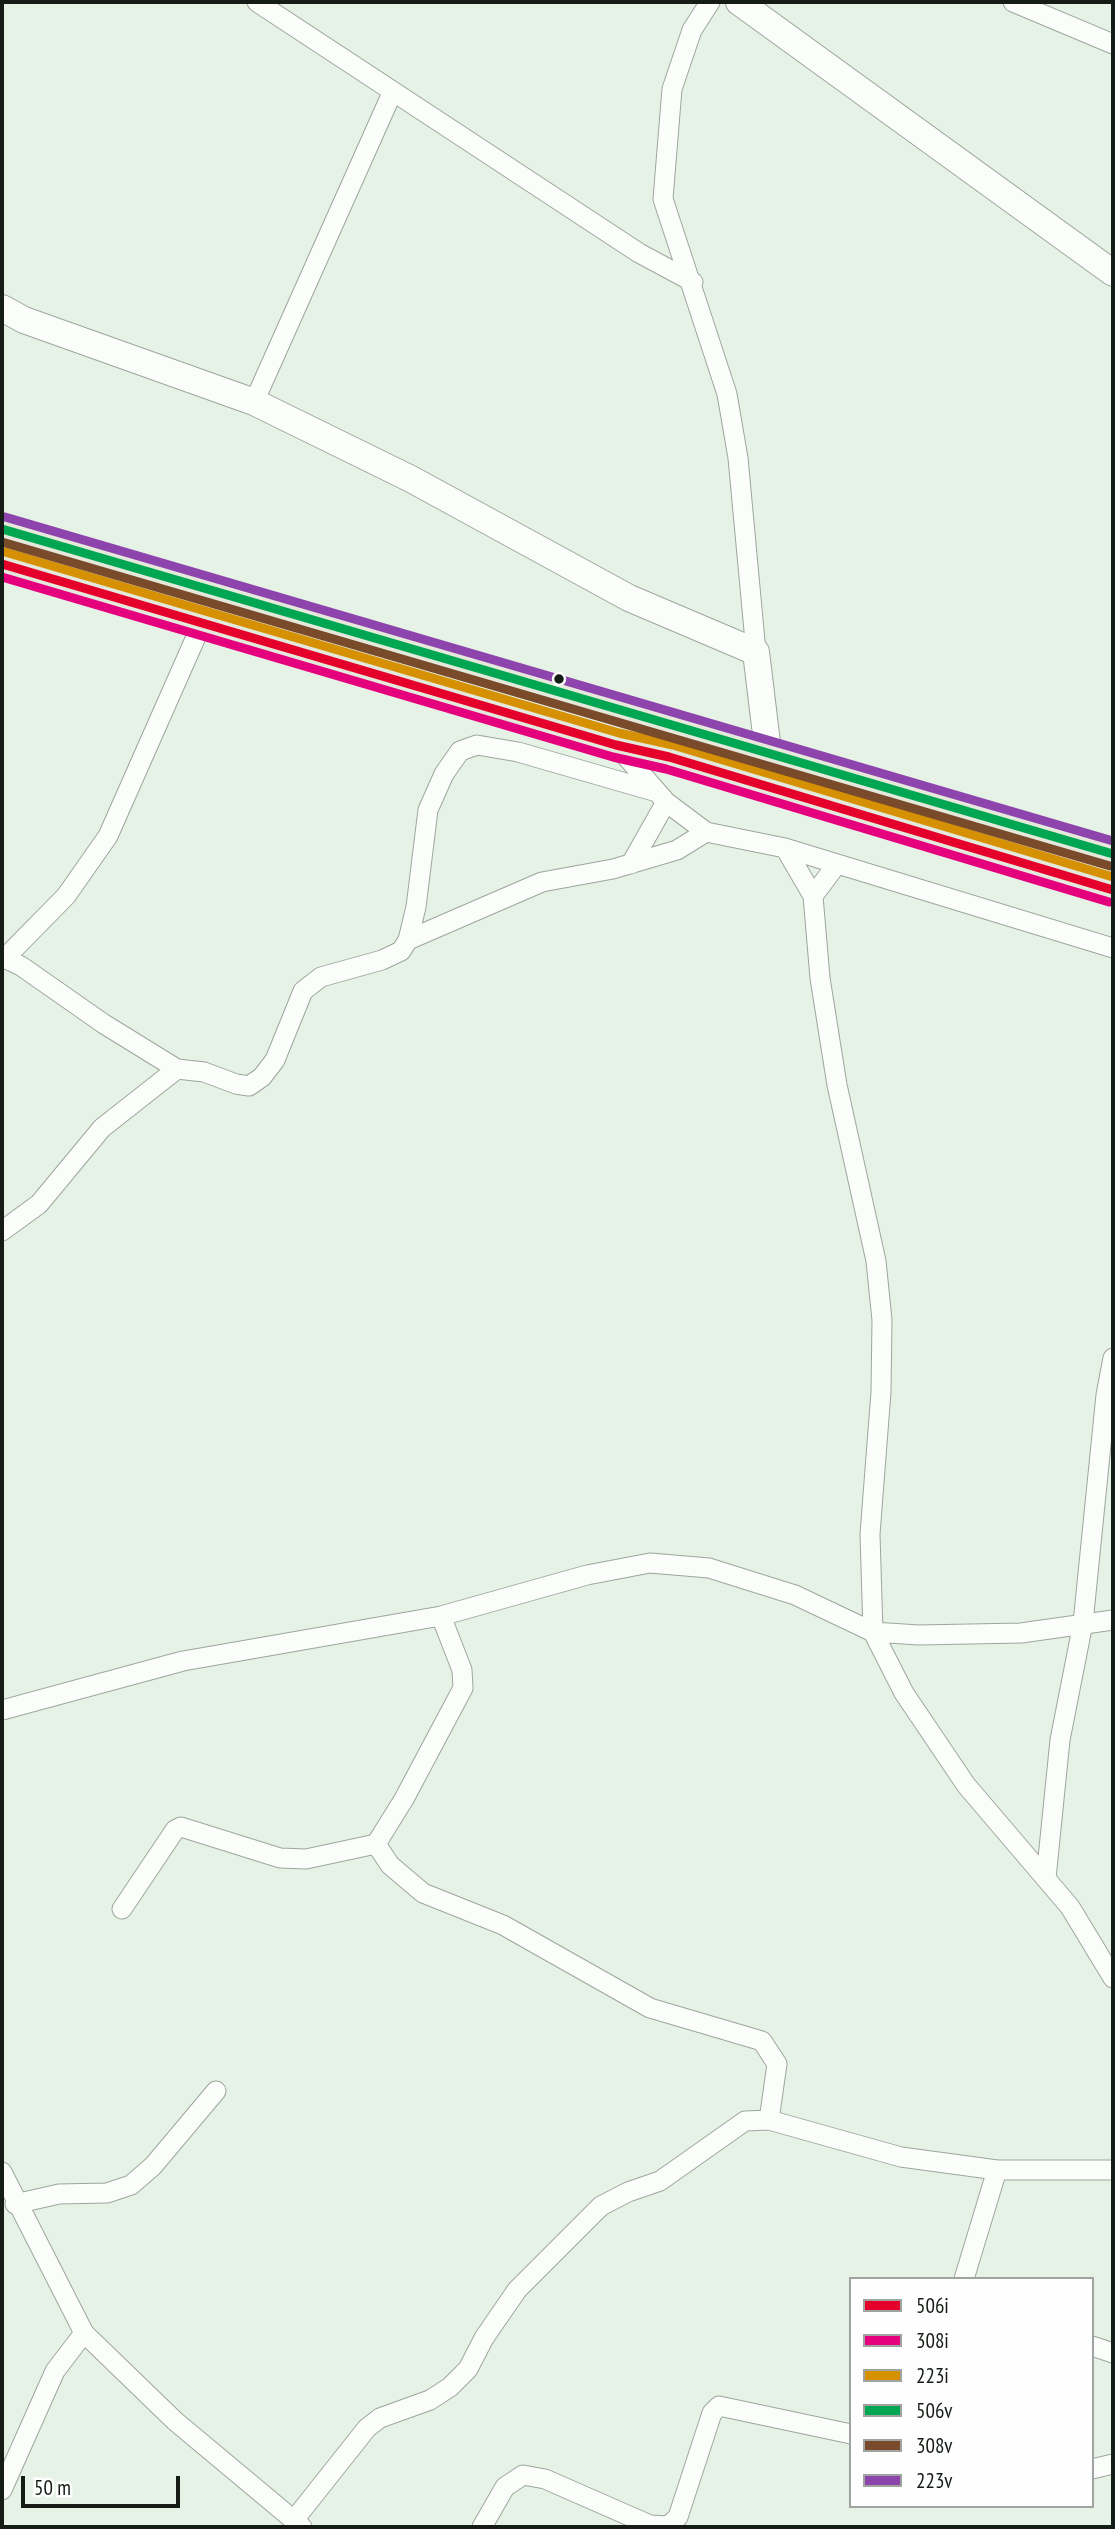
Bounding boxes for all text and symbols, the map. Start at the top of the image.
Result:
unlabelled marker [552,672,566,686]
legend [849,2277,1094,2508]
text: 506i [916,2292,949,2319]
text: 308i [916,2327,949,2354]
text: 223i [916,2362,949,2389]
text: 506v [916,2397,953,2424]
text: 308v [916,2432,953,2459]
scale bar [24,2462,184,2506]
text: 223v [916,2467,953,2494]
text: 50 m [34,2474,71,2501]

